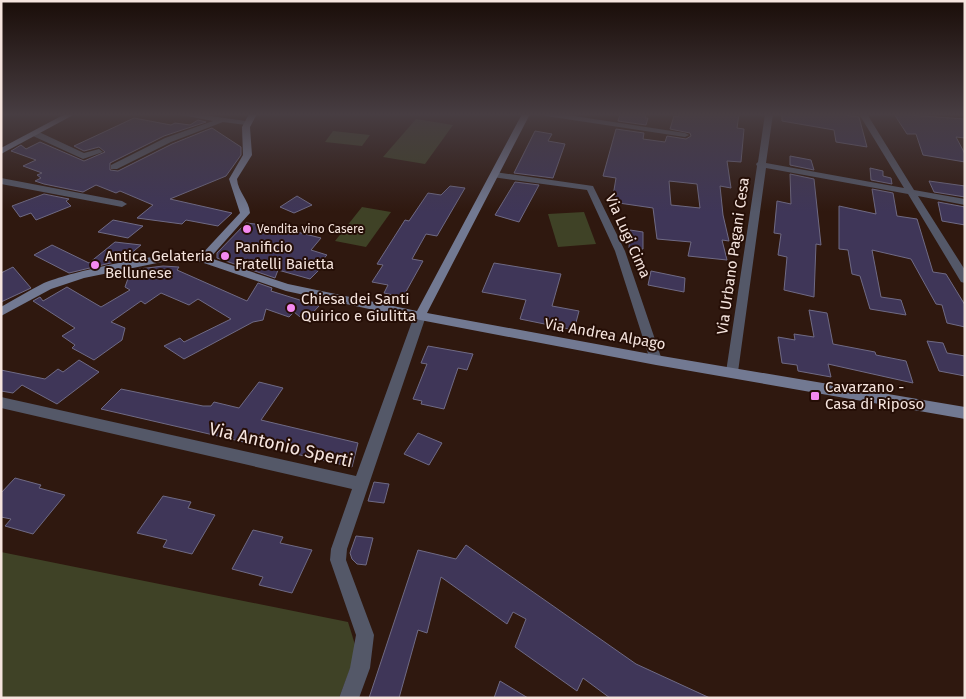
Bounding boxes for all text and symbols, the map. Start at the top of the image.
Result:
street label: Via Urbano Pagani Cesa [713,176,753,336]
street label: Via Lugi Cima [601,191,655,281]
place label: Vendita vino Casere [257,222,364,236]
marker: Vendita vino Casere [241,223,253,235]
place label: Panificio Fratelli Baietta [235,238,334,273]
place label: Antica Gelateria Bellunese [105,247,213,282]
marker: Panificio Fratelli Baietta [219,250,231,262]
marker: Antica Gelateria Bellunese [89,259,101,271]
place label: Chiesa dei Santi Quirico e Giulitta [301,290,416,325]
marker: Chiesa dei Santi Quirico e Giulitta [285,302,297,314]
street label: Via Andrea Alpago [543,314,667,354]
place label: Cavarzano - Casa di Riposo [825,378,924,413]
marker: Cavarzano - Casa di Riposo [809,390,821,402]
street label: Via Antonio Sperti [207,418,355,472]

